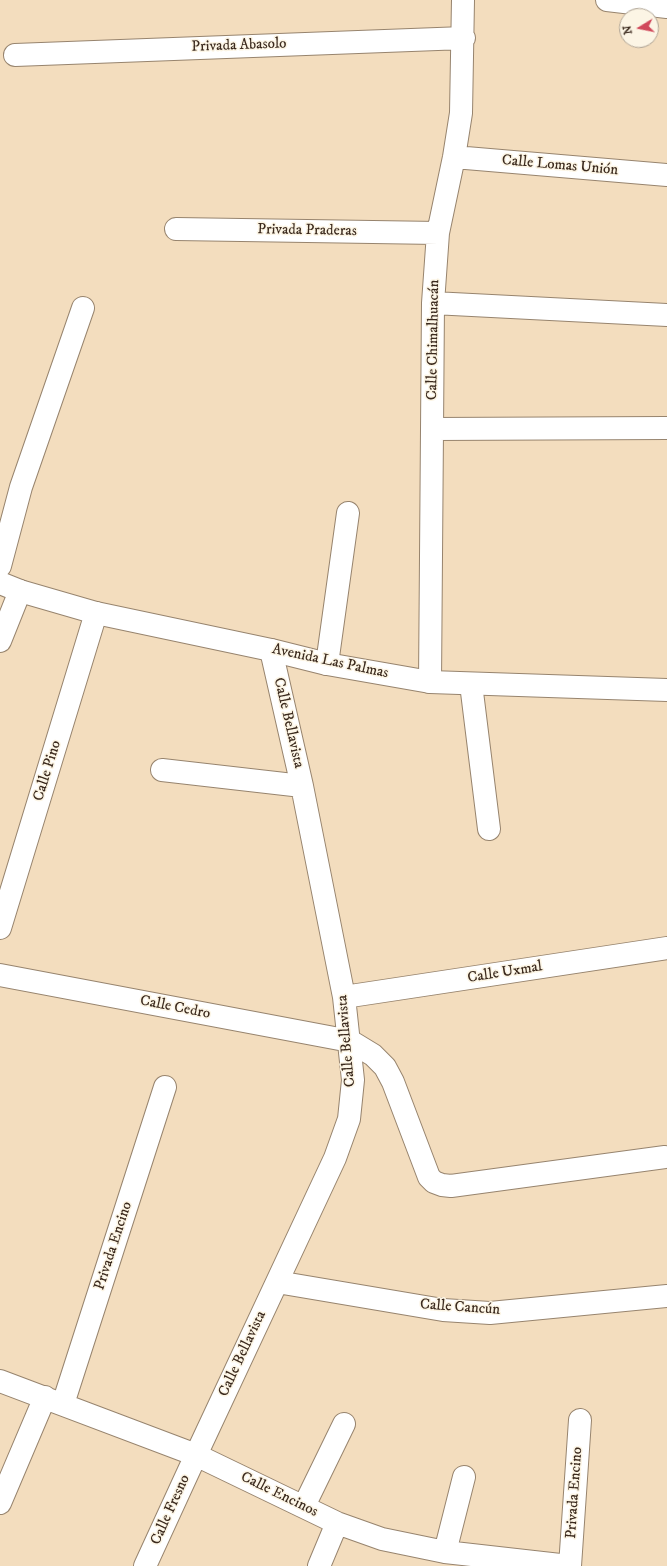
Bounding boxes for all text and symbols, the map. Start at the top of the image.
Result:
north arrow [619,8,659,48]
text: N [620,24,636,36]
street label: Privada Abasolo [191,35,287,57]
street label: Calle Lomas Unión [501,152,619,180]
street label: Privada Praderas [257,221,357,241]
street label: Calle Chimalhuacán [424,280,444,400]
street label: Avenida Las Palmas [270,641,390,683]
street label: Calle Bellavista [269,676,307,770]
street label: Calle Pino [30,739,66,803]
street label: Calle Uxmal [466,958,544,988]
street label: Calle Cedro [138,992,212,1024]
street label: Calle Bellavista [334,994,360,1088]
street label: Privada Encino [91,1199,137,1293]
street label: Calle Cancún [419,1296,501,1320]
street label: Calle Bellavista [215,1308,271,1400]
street label: Privada Encino [563,1446,587,1540]
street label: Calle Encinos [238,1469,320,1521]
street label: Calle Fresno [148,1472,194,1548]

